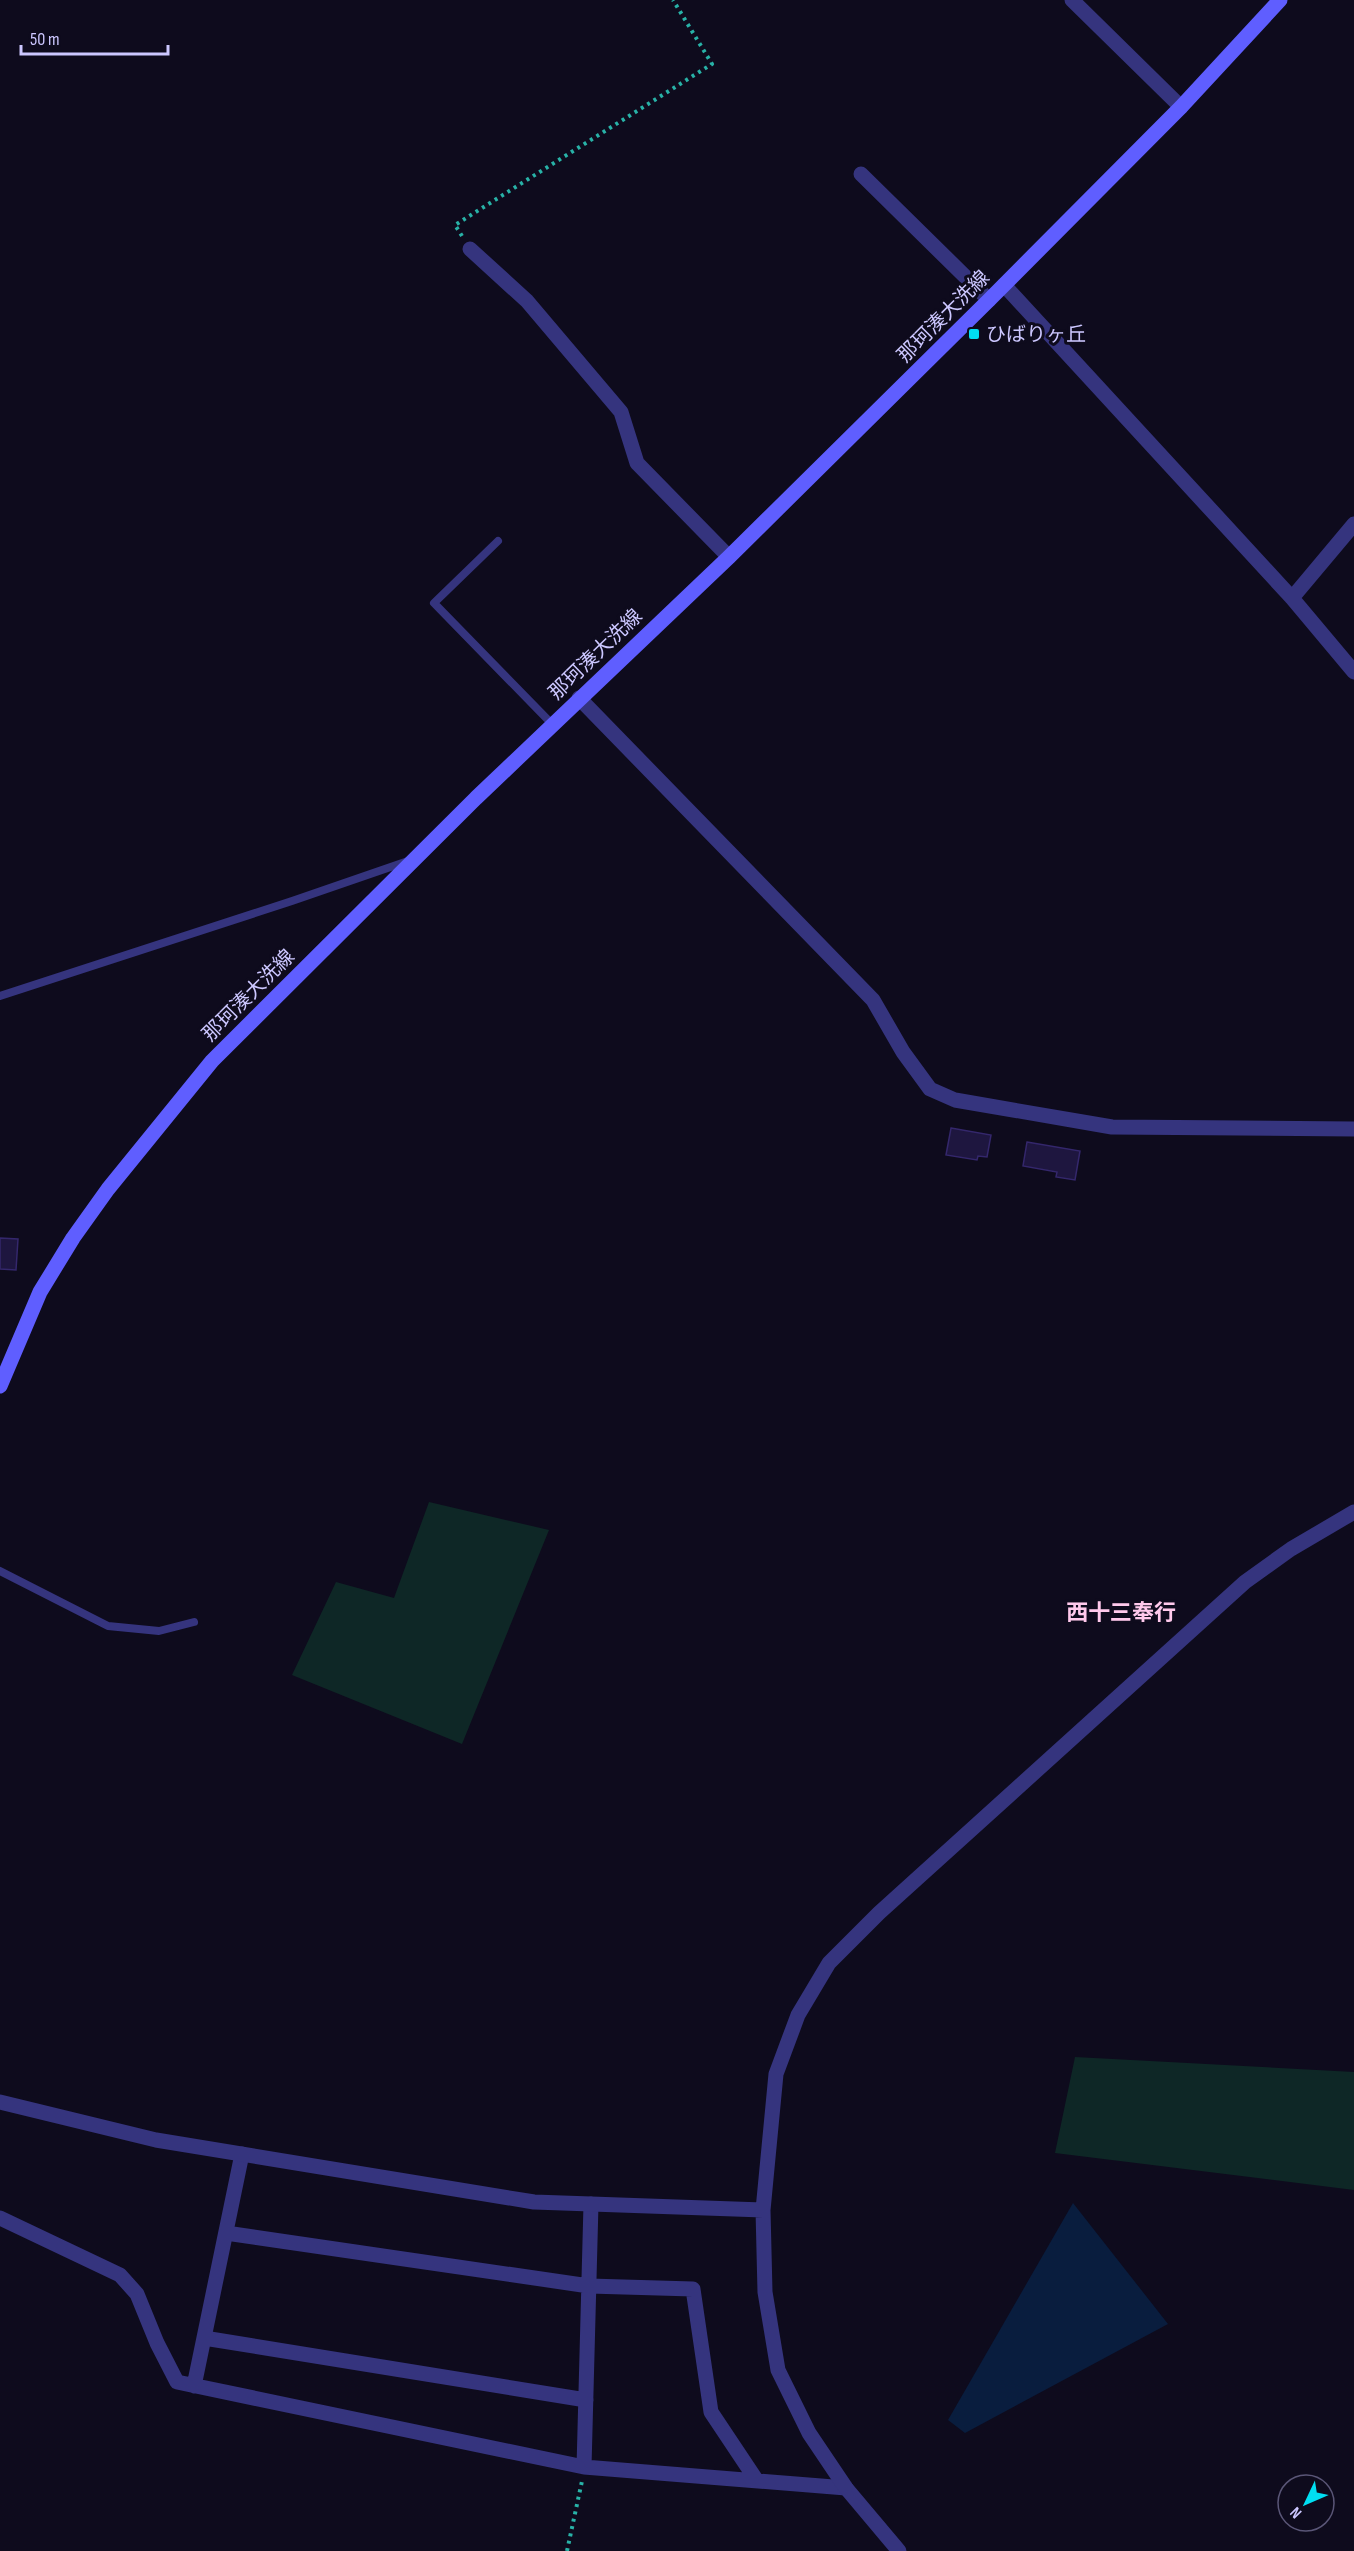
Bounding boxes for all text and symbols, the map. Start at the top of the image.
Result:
scale bar [21,18,168,56]
text: 50 m [30,29,60,50]
street label: 那珂湊大洗線 [893,266,995,368]
place label: ひばりヶ丘 [986,323,1086,347]
marker: ひばりヶ丘 [967,327,981,341]
street label: 那珂湊大洗線 [544,604,647,705]
street label: 那珂湊大洗線 [198,945,300,1047]
district label: 西十三奉行 [1066,1600,1176,1627]
north arrow [1276,2473,1336,2533]
text: N [1286,2503,1306,2522]

